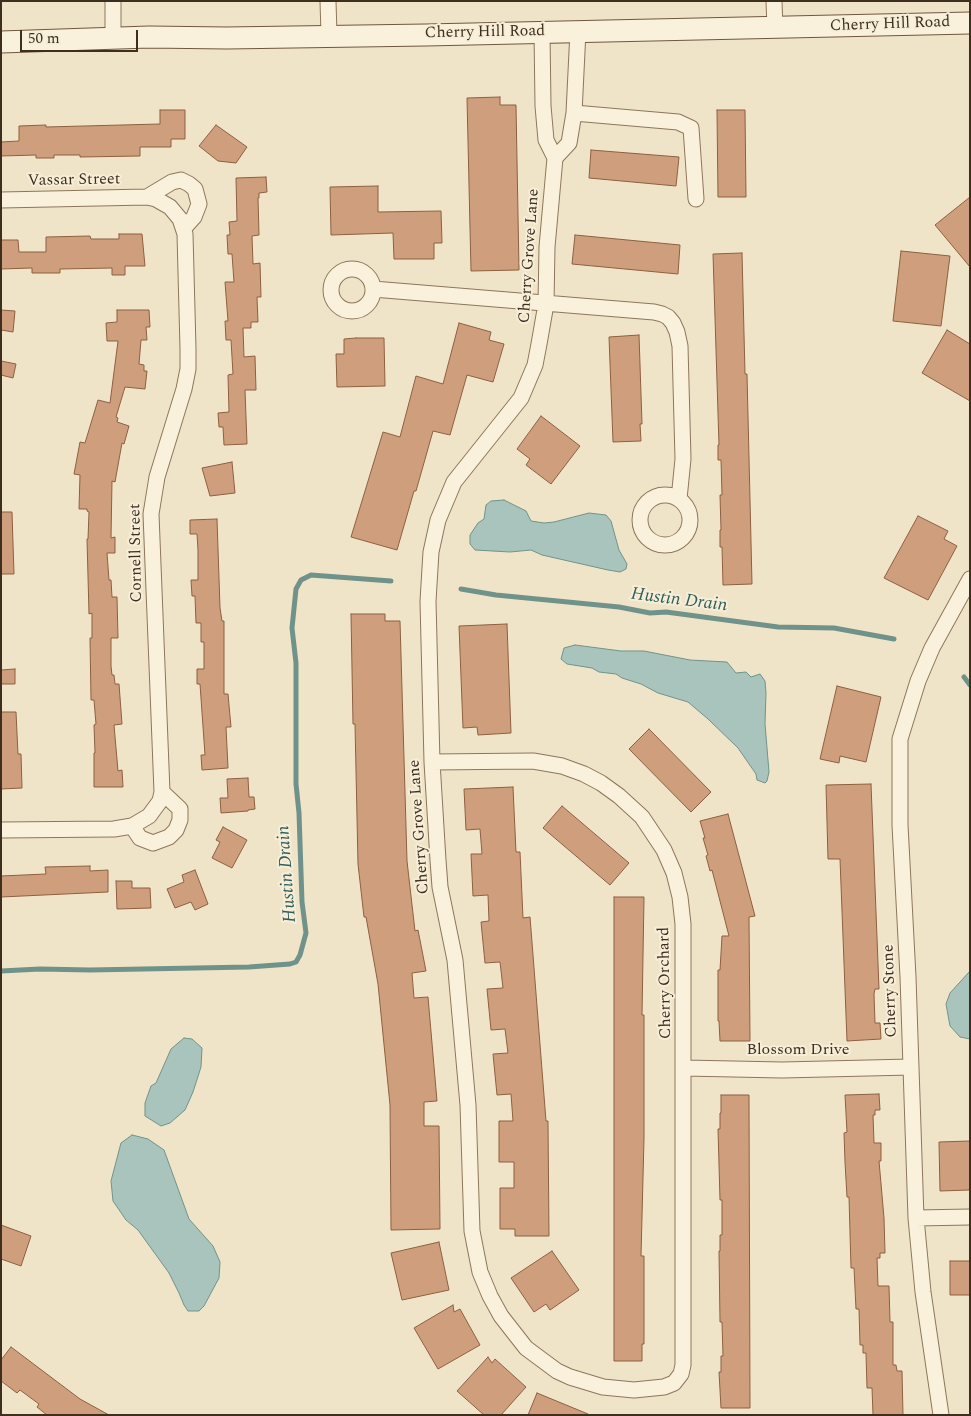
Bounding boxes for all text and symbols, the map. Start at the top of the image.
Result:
street label: Cherry Hill Road [829,13,951,37]
scale bar [22,20,140,52]
street label: Cherry Hill Road [425,22,545,44]
text: 50 m [28,27,60,50]
street label: Vassar Street [27,171,121,191]
street label: Cherry Grove Lane [516,188,544,324]
street label: Cornell Street [127,503,147,603]
water label: Hustin Drain [630,584,728,618]
street label: Cherry Grove Lane [406,759,434,895]
water label: Hustin Drain [274,825,302,923]
street label: Cherry Orchard [655,927,677,1039]
street label: Cherry Stone [880,944,902,1038]
street label: Blossom Drive [747,1041,849,1061]

